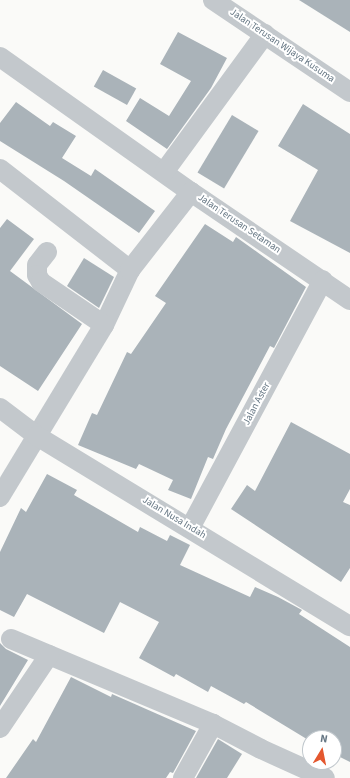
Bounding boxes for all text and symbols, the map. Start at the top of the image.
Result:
street label: Jalan Terusan Wijaya Kusuma [227,6,337,86]
street label: Jalan Terusan Setaman [195,192,283,256]
street label: Jalan Aster [241,381,273,427]
street label: Jalan Nusa Indah [140,494,208,542]
north arrow [302,730,342,770]
text: N [319,731,329,747]

